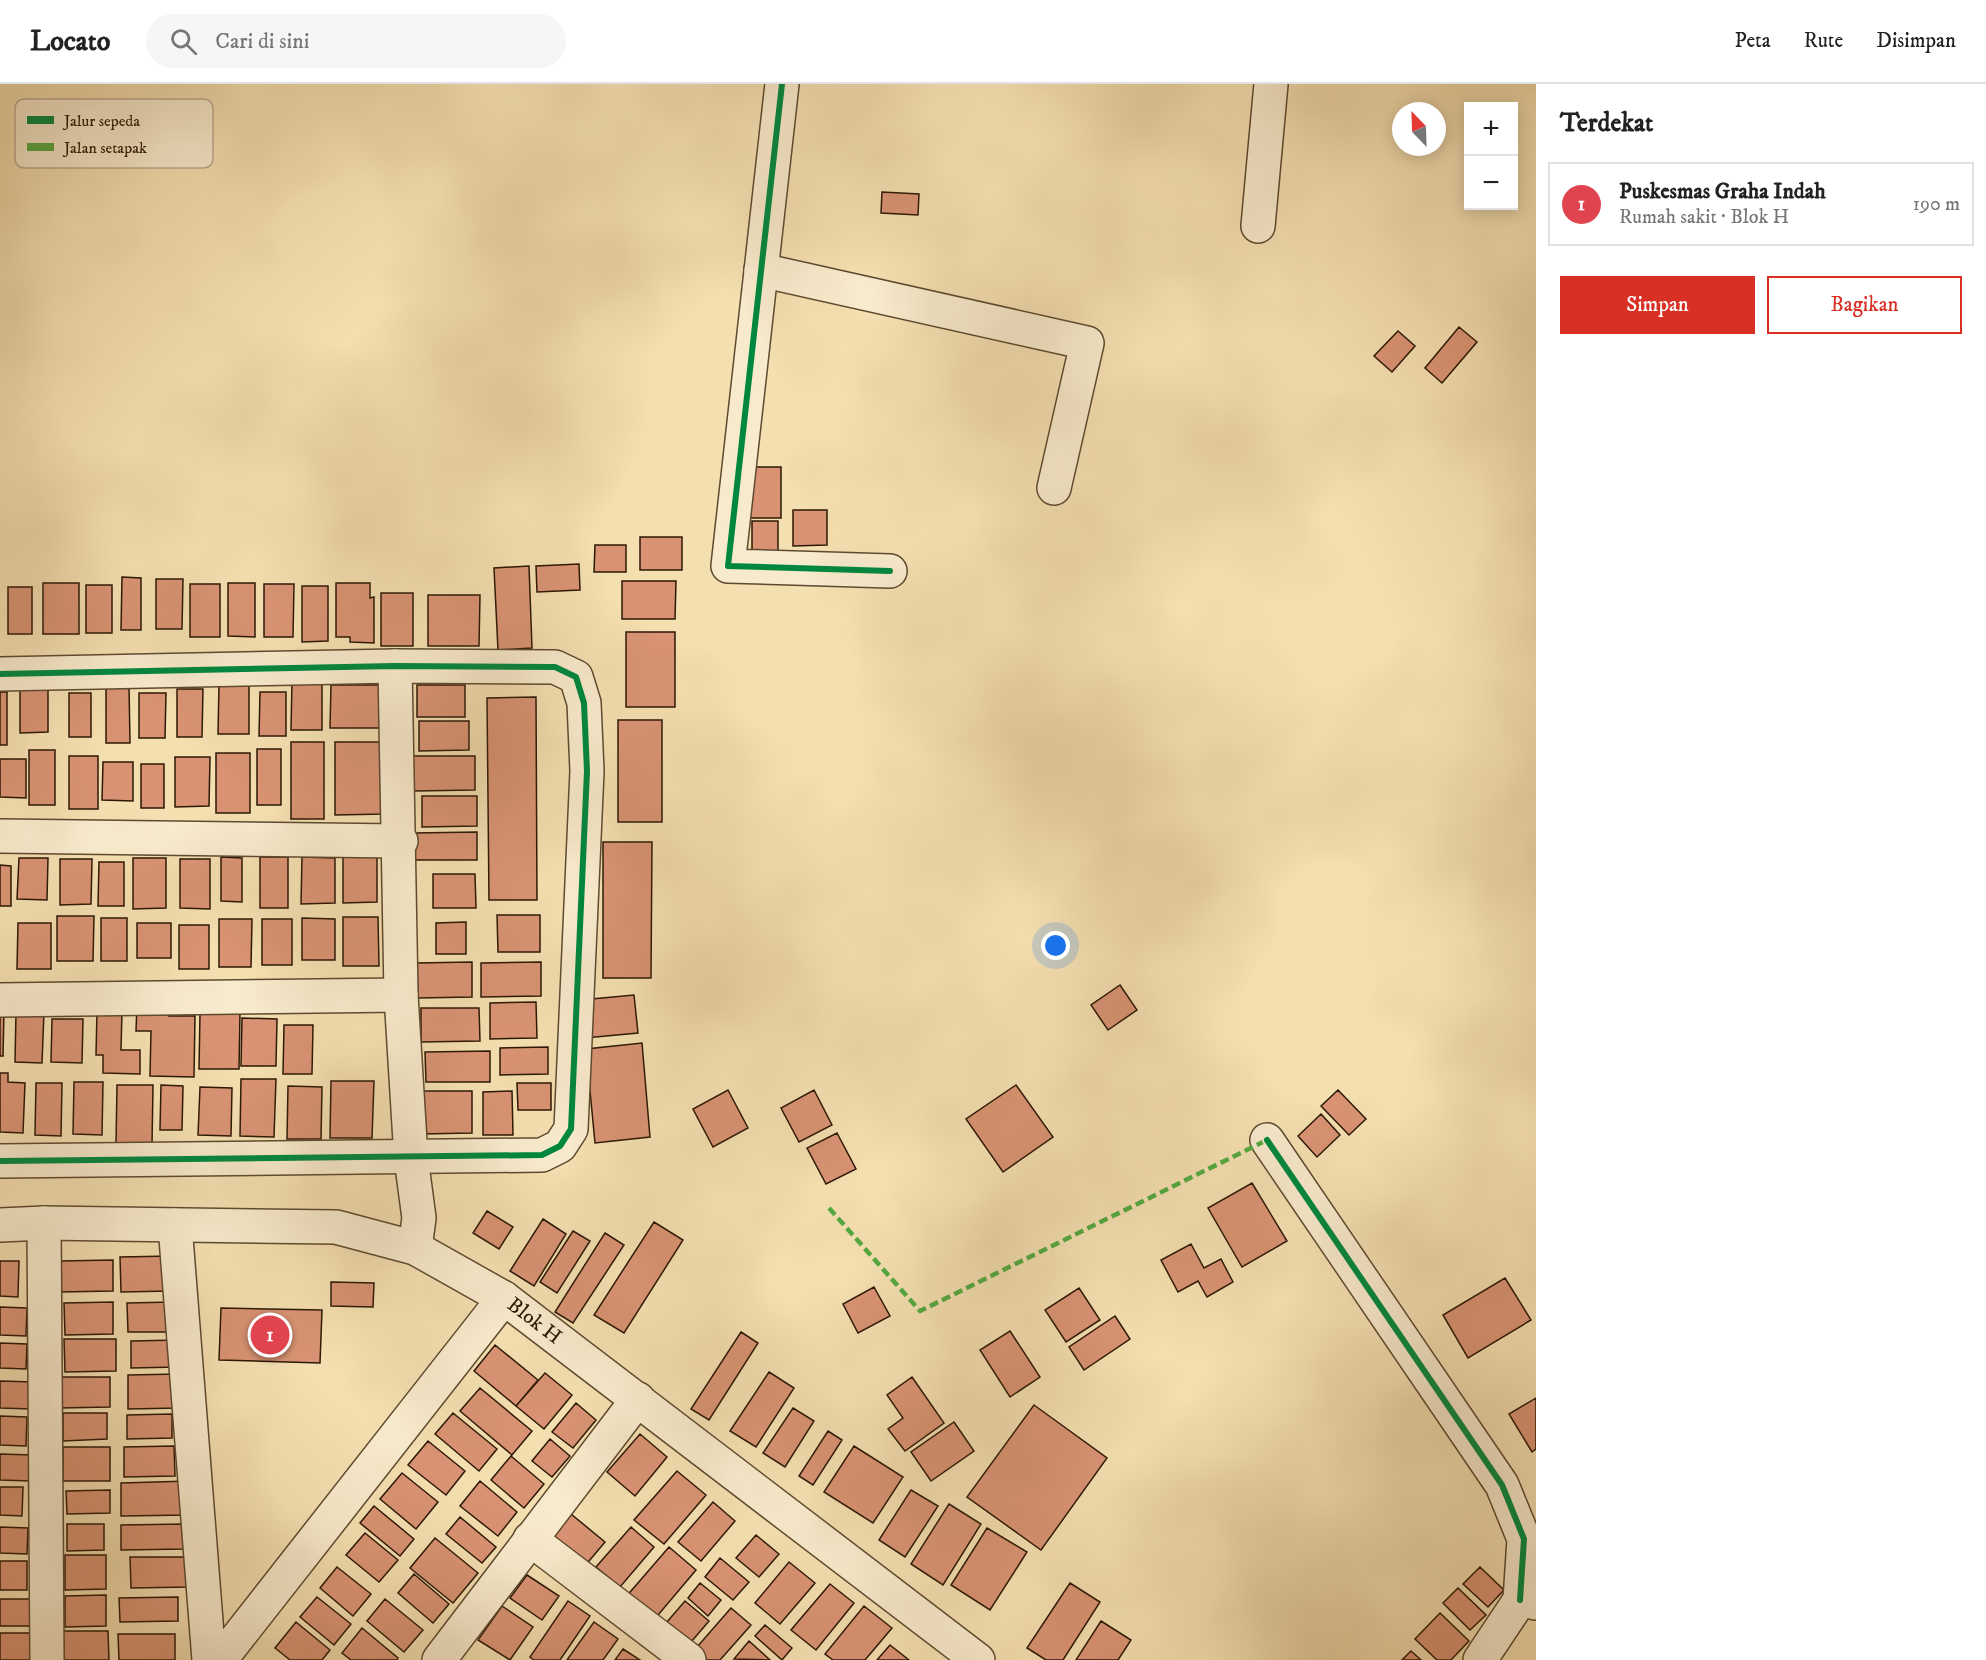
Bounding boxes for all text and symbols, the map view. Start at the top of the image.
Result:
search box [146,14,566,68]
text: Locato [30,24,110,59]
icon: search [167,25,200,58]
text: Cari di sini [215,28,309,55]
text: Peta [1735,28,1771,54]
text: Rute [1804,28,1843,54]
text: Disimpan [1876,28,1956,54]
legend [15,99,213,168]
north arrow [1392,102,1446,156]
map controls [1464,102,1518,210]
button: + [1464,102,1518,156]
text: Terdekat [1560,107,1653,140]
text: Jalur sepeda [62,111,140,131]
text: Jalan setapak [62,138,147,158]
button: − [1464,156,1518,210]
text: Puskesmas Graha Indah [1619,178,1826,205]
text: 1 [1578,192,1585,217]
text: 190 m [1913,192,1960,217]
text: Rumah sakit · Blok H [1619,205,1789,230]
button: Simpan [1560,276,1755,334]
button: Bagikan [1767,276,1962,334]
your location [1041,931,1070,960]
street label: Blok H [502,1292,567,1350]
pin: 1 [250,1312,290,1358]

